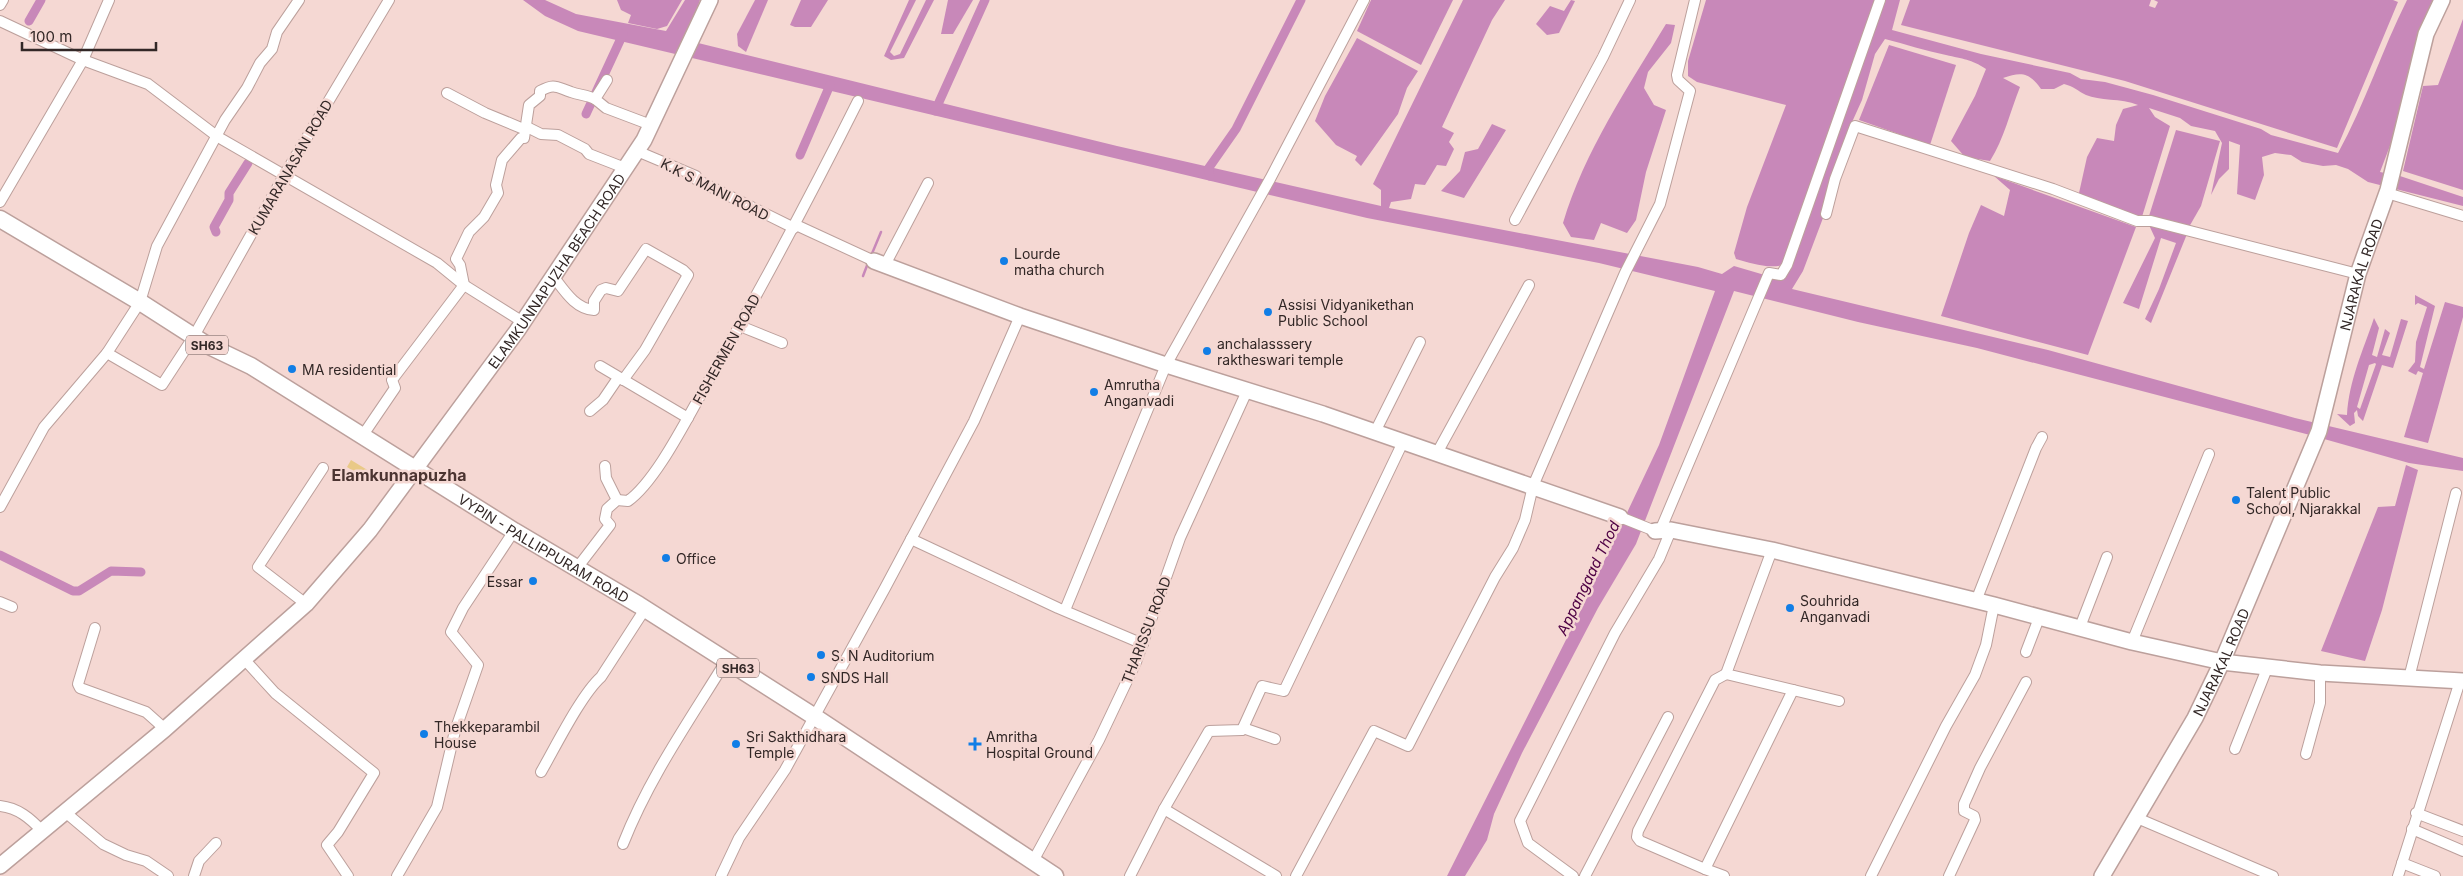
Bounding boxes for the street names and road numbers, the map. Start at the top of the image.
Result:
street label: KUMARANASAN ROAD [244,96,336,238]
street label: K.K S MANI ROAD [658,154,772,224]
street label: ELAMKUNNAPUZHA BEACH ROAD [484,170,628,372]
street label: NJARAKAL ROAD [2336,216,2386,332]
street label: FISHERMEN ROAD [689,291,763,407]
road number: SH63 [186,336,228,354]
street label: VYPIN - PALLIPPURAM ROAD [455,490,633,606]
street label: THARISSU ROAD [1118,574,1174,686]
street label: NJARAKAL ROAD [2189,605,2252,719]
road number: SH63 [717,658,759,678]

